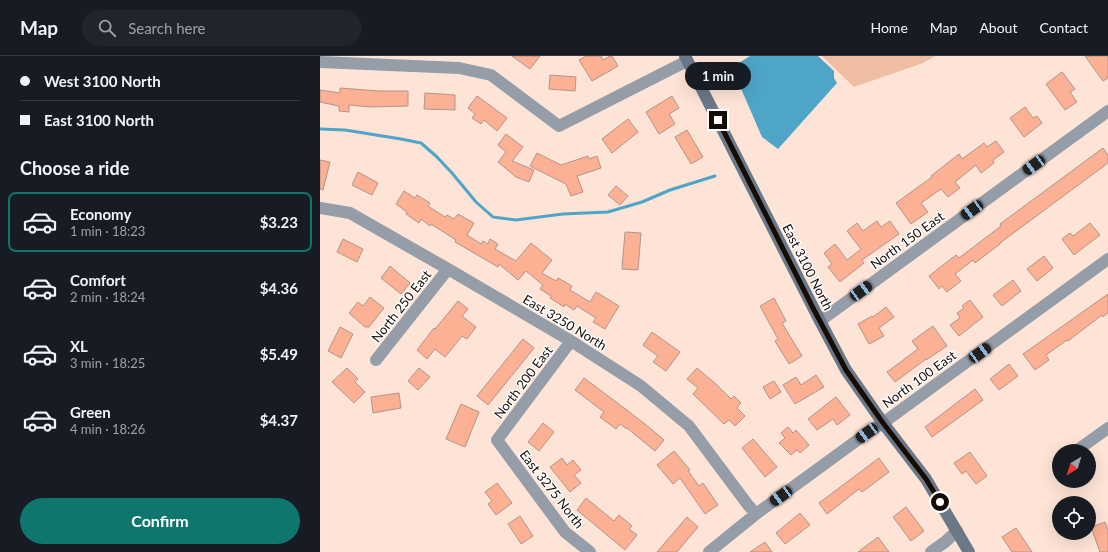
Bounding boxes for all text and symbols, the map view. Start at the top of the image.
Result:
search box [82,10,362,46]
text: Map [20,16,58,39]
icon: search [96,17,118,39]
text: Search here [128,19,206,37]
text: Home [870,19,908,36]
text: Map [930,19,957,36]
text: About [979,19,1017,36]
text: Contact [1039,19,1088,36]
callout: 1 min [685,62,751,90]
text: 1 min [702,68,734,84]
text: West 3100 North [44,72,161,90]
text: East 3100 North [44,111,154,129]
route end [709,111,727,129]
car [1021,153,1047,177]
text: Choose a ride [20,157,129,179]
car [959,198,985,222]
icon: car [22,204,58,240]
text: Economy [70,205,131,223]
street label: North 150 East [867,208,947,272]
text: $3.23 [260,213,298,231]
street label: East 3100 North [779,221,837,313]
text: 1 min · 18:23 [70,223,145,239]
street label: North 250 East [368,266,434,345]
icon: car [22,270,58,306]
text: Comfort [70,271,126,289]
text: $4.36 [260,279,298,297]
car [848,279,874,303]
text: 2 min · 18:24 [70,289,145,305]
street label: East 3250 North [520,291,610,353]
icon: car [22,336,58,372]
text: XL [70,337,88,355]
car [967,341,993,365]
street label: North 200 East [490,342,556,422]
text: $5.49 [260,345,298,363]
street label: North 100 East [879,347,959,411]
text: 3 min · 18:25 [70,355,145,371]
icon: car [22,402,58,438]
text: Green [70,403,111,421]
text: $4.37 [260,411,298,429]
text: 4 min · 18:26 [70,421,145,437]
car [854,421,880,445]
north arrow [1052,444,1096,488]
map controls [1052,444,1096,540]
street label: East 3275 North [517,447,587,531]
car [768,484,794,508]
route start [931,493,949,511]
button: locate [1052,496,1096,540]
button: Confirm [20,498,300,544]

